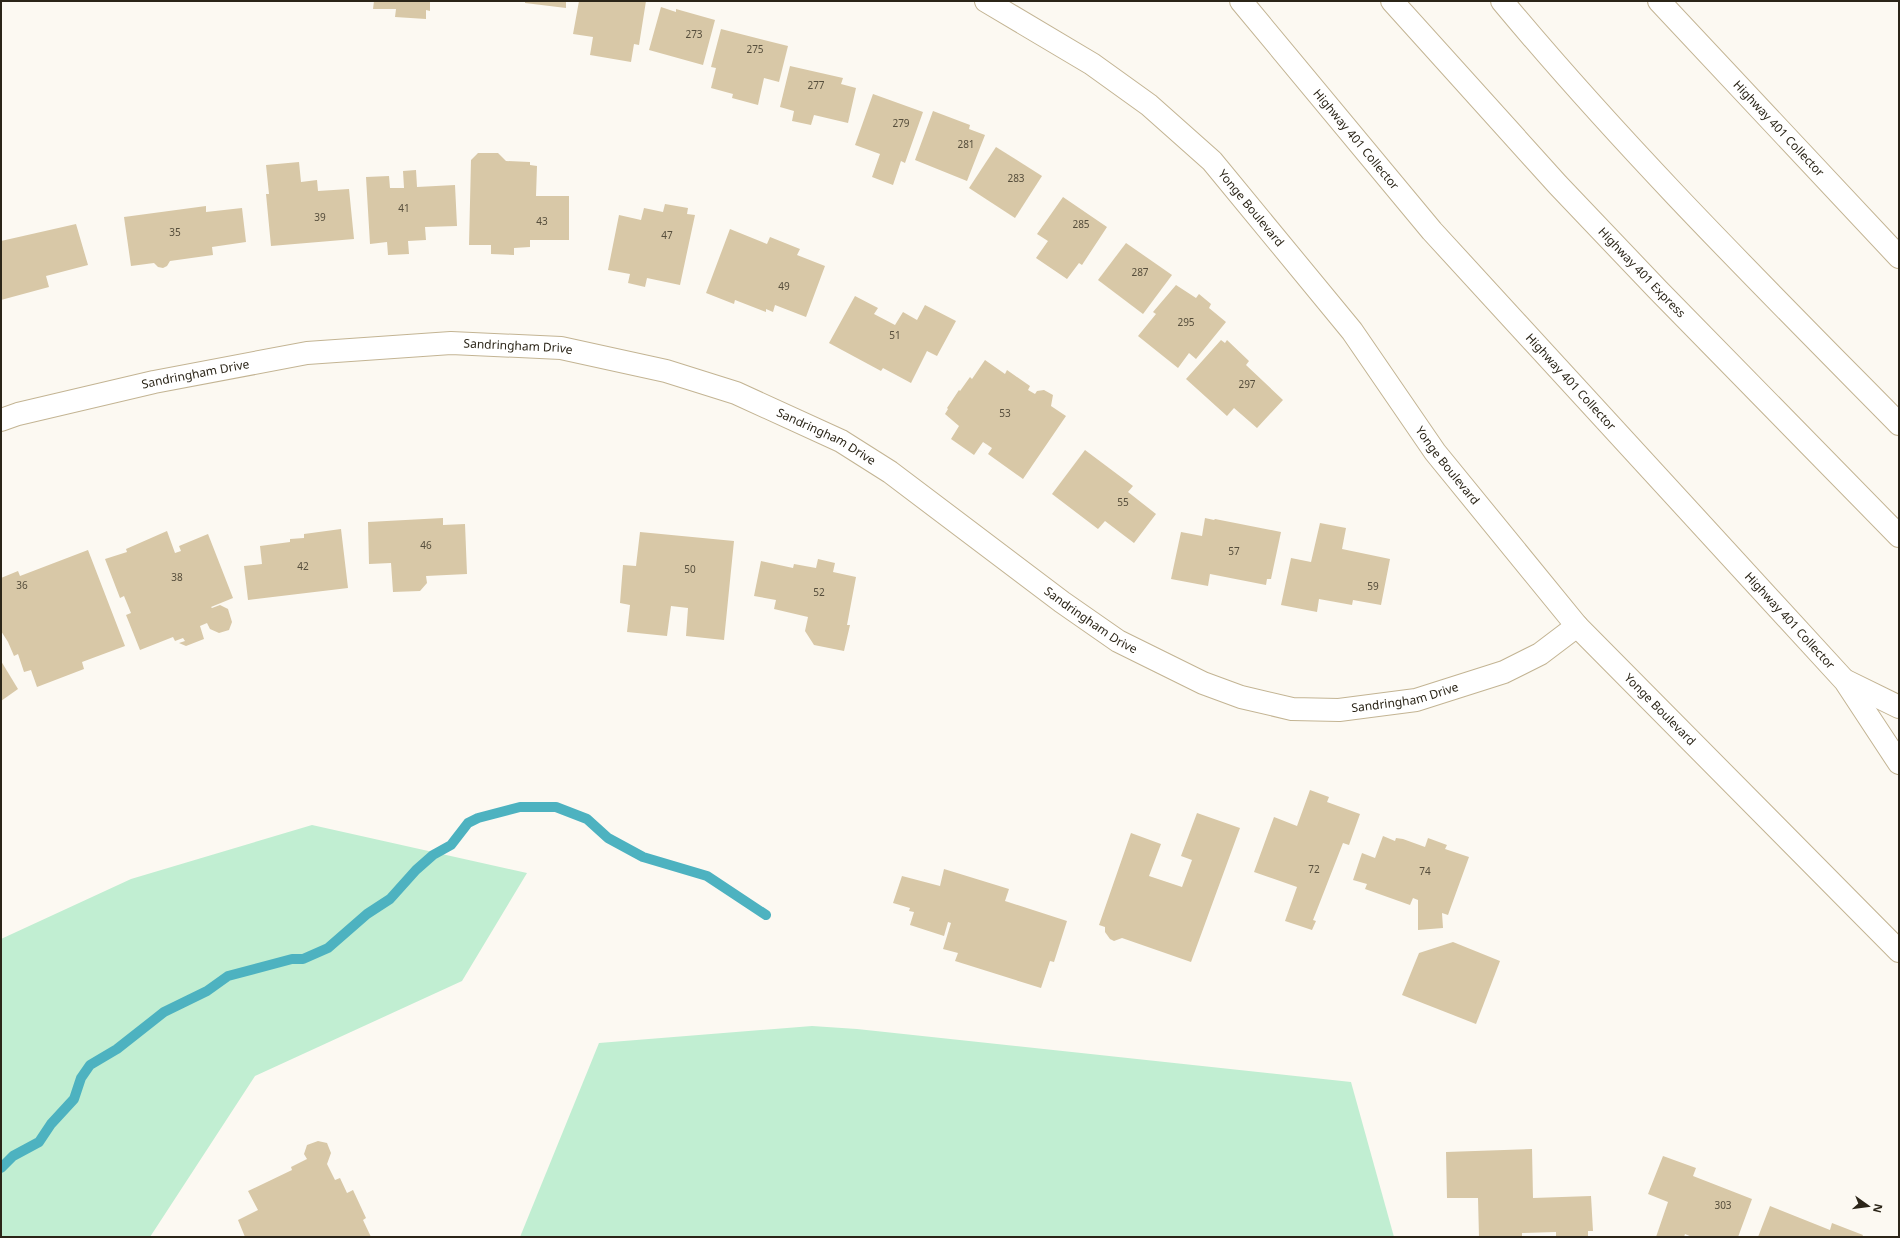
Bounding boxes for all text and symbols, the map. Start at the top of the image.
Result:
house number: 273 [685,27,703,41]
house number: 275 [746,42,764,56]
street label: Highway 401 Collector [1730,76,1828,180]
house number: 277 [807,78,825,92]
street label: Highway 401 Collector [1310,85,1403,193]
house number: 279 [892,116,910,130]
house number: 281 [957,137,975,151]
street label: Yonge Boulevard [1214,166,1288,250]
house number: 283 [1007,171,1025,185]
house number: 41 [398,201,410,215]
house number: 39 [314,210,326,224]
house number: 43 [536,214,548,228]
house number: 285 [1072,217,1090,231]
street label: Highway 401 Express [1595,223,1690,321]
house number: 35 [169,225,181,239]
house number: 47 [661,228,673,242]
house number: 287 [1131,265,1149,279]
house number: 49 [778,279,790,293]
house number: 295 [1177,315,1195,329]
house number: 51 [889,328,901,342]
street label: Highway 401 Collector [1522,329,1620,434]
street label: Sandringham Drive [463,335,575,358]
street label: Sandringham Drive [140,355,251,393]
house number: 297 [1238,377,1256,391]
street label: Sandringham Drive [774,404,879,469]
house number: 53 [999,406,1011,420]
street label: Yonge Boulevard [1412,423,1484,508]
house number: 55 [1117,495,1129,509]
house number: 46 [420,538,432,552]
house number: 57 [1228,544,1240,558]
house number: 42 [297,559,309,573]
house number: 50 [684,562,696,576]
street label: Highway 401 Collector [1741,568,1839,673]
house number: 38 [171,570,183,584]
house number: 36 [16,578,28,592]
house number: 59 [1367,579,1379,593]
street label: Sandringham Drive [1041,582,1141,657]
house number: 52 [813,585,825,599]
street label: Yonge Boulevard [1621,669,1700,749]
street label: Sandringham Drive [1350,678,1461,716]
house number: 72 [1308,862,1320,876]
house number: 74 [1419,864,1431,878]
north arrow [1848,1186,1888,1226]
house number: 303 [1714,1198,1732,1212]
text: N [1870,1202,1887,1215]

